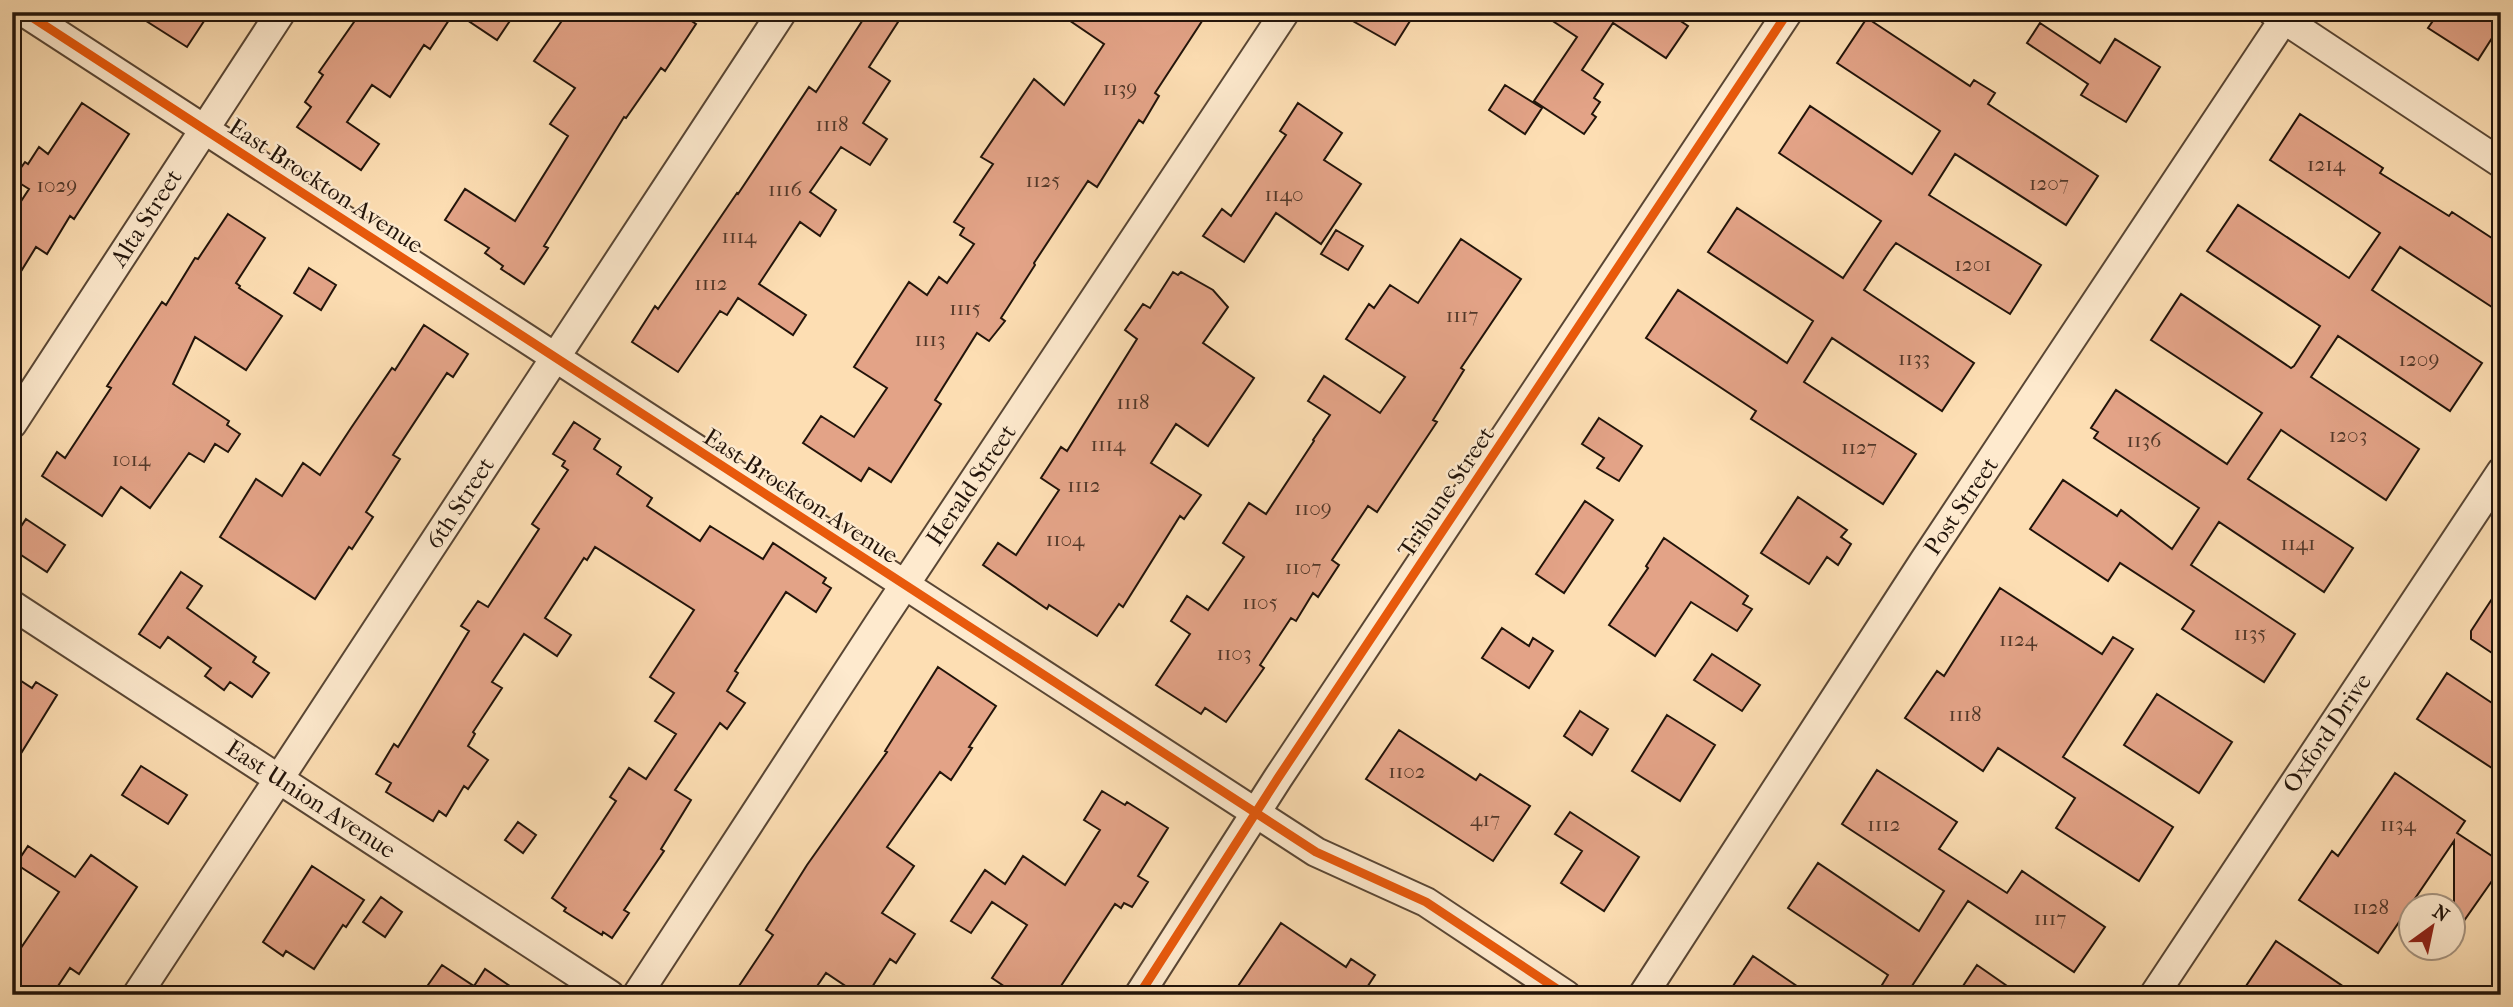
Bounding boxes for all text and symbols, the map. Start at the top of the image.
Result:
house number: 1139 [1103,76,1137,100]
house number: 1118 [815,112,849,136]
street label: East Brockton Avenue [224,113,429,259]
house number: 1214 [2307,152,2346,176]
street label: Alta Street [104,164,188,273]
house number: 1125 [1026,168,1060,192]
house number: 1207 [2029,171,2069,195]
house number: 1029 [37,173,77,197]
house number: 1116 [768,177,803,201]
house number: 1140 [1265,182,1303,206]
house number: 1114 [722,224,757,248]
house number: 1201 [1954,252,1992,276]
house number: 1112 [694,271,728,295]
house number: 1115 [949,296,981,320]
house number: 1117 [1446,303,1478,327]
house number: 1113 [914,327,946,351]
house number: 1133 [1898,346,1930,370]
house number: 1209 [2399,347,2439,371]
house number: 1118 [1116,390,1150,414]
street label: Herald Street [920,419,1022,551]
street label: Tribune Street [1392,421,1500,563]
street label: East Brockton Avenue [699,423,904,569]
house number: 1203 [2329,423,2367,447]
house number: 1136 [2127,428,2162,452]
house number: 1114 [1091,432,1126,456]
house number: 1127 [1841,435,1877,459]
house number: 1014 [112,447,151,471]
street label: Post Street [1918,451,2004,560]
street label: 6th Street [420,452,500,554]
house number: 1112 [1067,473,1101,497]
house number: 1109 [1294,496,1332,520]
house number: 1104 [1046,527,1085,551]
house number: 1141 [2281,531,2315,555]
house number: 1107 [1285,555,1321,579]
house number: 1105 [1242,590,1278,614]
house number: 1135 [2234,621,2266,645]
house number: 1124 [1999,627,2038,651]
house number: 1103 [1216,641,1252,665]
street label: Oxford Drive [2277,668,2377,798]
house number: 1118 [1948,702,1982,726]
street label: East Union Avenue [221,734,401,864]
house number: 1102 [1388,759,1426,783]
house number: 417 [1470,807,1500,831]
house number: 1112 [1867,812,1901,836]
house number: 1134 [2380,812,2417,836]
north arrow [2398,892,2468,962]
house number: 1128 [2353,895,2389,919]
text: N [2429,900,2453,927]
house number: 1117 [2034,906,2066,930]

